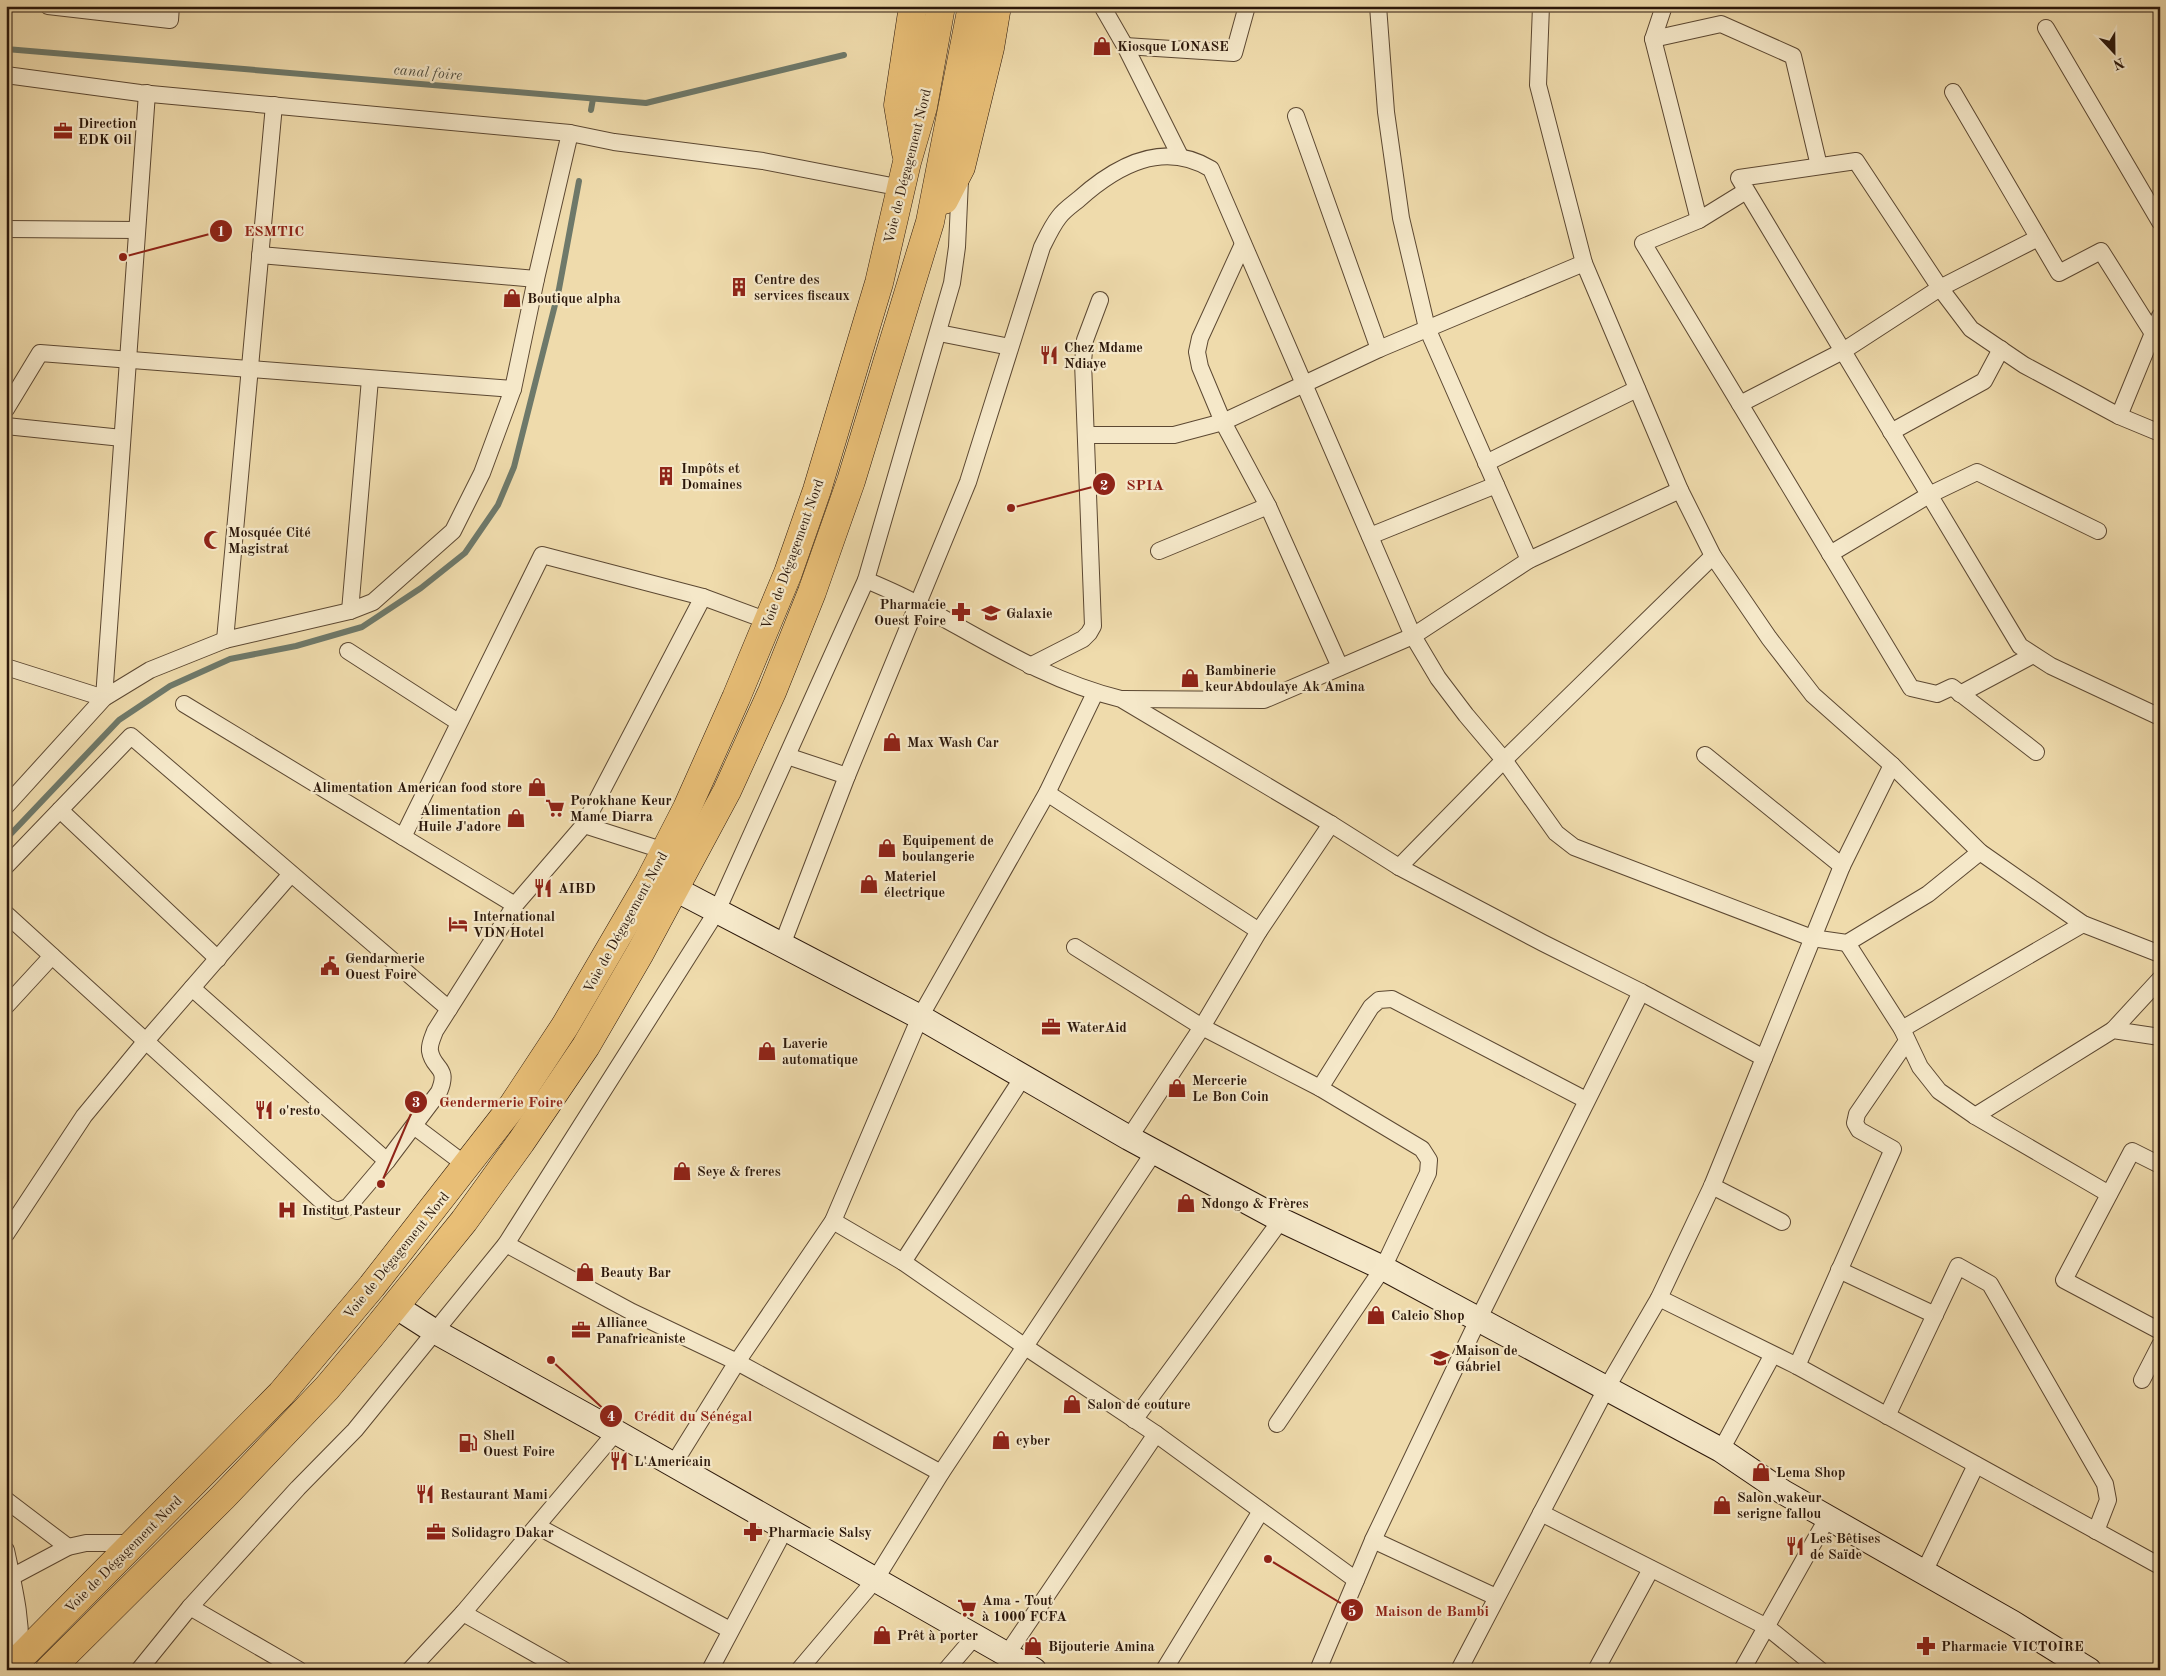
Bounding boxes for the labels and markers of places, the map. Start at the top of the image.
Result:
shop icon: Kiosque LONASE [1091,35,1113,57]
place label: Kiosque LONASE [1117,40,1229,54]
place label: Direction EDK Oil [78,117,137,147]
office icon: Direction EDK Oil [52,120,74,142]
callout: ESMTIC [209,216,314,246]
place label: Centre des services fiscaux [754,273,850,303]
building icon: Centre des services fiscaux [728,276,750,298]
shop icon: Boutique alpha [501,287,523,309]
place label: Boutique alpha [527,292,621,306]
place label: Chez Mdame Ndiaye [1064,341,1143,371]
restaurant icon: Chez Mdame Ndiaye [1038,344,1060,366]
place label: Impôts et Domaines [681,462,742,492]
building icon: Impôts et Domaines [655,465,677,487]
callout: SPIA [1091,469,1174,499]
place label: Mosquée Cité Magistrat [228,526,311,556]
mosque icon: Mosquée Cité Magistrat [202,529,224,551]
place label: Pharmacie Ouest Foire [874,598,946,628]
pharmacy icon: Pharmacie Ouest Foire [950,601,972,623]
school or university icon: Galaxie [980,602,1002,624]
place label: Galaxie [1006,607,1053,621]
place label: Bambinerie keurAbdoulaye Ak Amina [1205,664,1365,694]
shop icon: Bambinerie keurAbdoulaye Ak Amina [1179,667,1201,689]
shop icon: Max Wash Car [881,731,903,753]
place label: Max Wash Car [907,736,999,750]
shop icon: Alimentation American food store [526,776,548,798]
place label: Alimentation American food store [312,781,522,795]
place label: Porokhane Keur Mame Diarra [570,794,672,824]
supermarket icon: Porokhane Keur Mame Diarra [544,797,566,819]
place label: Alimentation Huile J'adore [417,804,501,834]
shop icon: Alimentation Huile J'adore [505,807,527,829]
place label: Equipement de boulangerie [902,834,994,864]
shop icon: Equipement de boulangerie [876,837,898,859]
place label: Materiel électrique [884,870,945,900]
shop icon: Materiel électrique [858,873,880,895]
restaurant icon: AIBD [532,877,554,899]
place label: AIBD [558,882,596,896]
place label: International VDN Hotel [473,910,555,940]
hotel icon: International VDN Hotel [447,913,469,935]
place label: Gendarmerie Ouest Foire [345,952,425,982]
public building icon: Gendarmerie Ouest Foire [319,955,341,977]
office icon: WaterAid [1040,1016,1062,1038]
place label: WaterAid [1066,1021,1127,1035]
place label: Laverie automatique [782,1037,858,1067]
shop icon: Laverie automatique [756,1040,778,1062]
place label: Mercerie Le Bon Coin [1192,1074,1269,1104]
shop icon: Mercerie Le Bon Coin [1166,1077,1188,1099]
callout: Gendermerie Foire [404,1087,573,1117]
restaurant icon: o'resto [253,1099,275,1121]
place label: o'resto [279,1104,320,1118]
shop icon: Seye & freres [671,1160,693,1182]
place label: Seye & freres [697,1165,781,1179]
shop icon: Ndongo & Frères [1175,1192,1197,1214]
place label: Ndongo & Frères [1201,1197,1309,1211]
hospital icon: Institut Pasteur [276,1199,298,1221]
place label: Institut Pasteur [302,1204,401,1218]
shop icon: Beauty Bar [574,1261,596,1283]
place label: Beauty Bar [600,1266,671,1280]
shop icon: Calcio Shop [1365,1304,1387,1326]
place label: Calcio Shop [1391,1309,1465,1323]
place label: Alliance Panafricaniste [596,1316,686,1346]
office icon: Alliance Panafricaniste [570,1319,592,1341]
place label: Maison de Gabriel [1455,1344,1518,1374]
school or university icon: Maison de Gabriel [1429,1347,1451,1369]
shop icon: Salon de couture [1061,1393,1083,1415]
place label: Salon de couture [1087,1398,1191,1412]
callout: Crédit du Sénégal [599,1401,762,1431]
place label: Shell Ouest Foire [483,1429,555,1459]
shop icon: cyber [990,1429,1012,1451]
fuel station icon: Shell Ouest Foire [457,1432,479,1454]
place label: cyber [1016,1434,1050,1448]
restaurant icon: L'Americain [608,1450,630,1472]
place label: L'Americain [634,1455,711,1469]
shop icon: Lema Shop [1750,1461,1772,1483]
place label: Lema Shop [1776,1466,1845,1480]
restaurant icon: Restaurant Mami [414,1483,436,1505]
place label: Restaurant Mami [440,1488,548,1502]
place label: Salon wakeur serigne fallou [1737,1491,1822,1521]
shop icon: Salon wakeur serigne fallou [1711,1494,1733,1516]
office icon: Solidagro Dakar [425,1521,447,1543]
pharmacy icon: Pharmacie Salsy [742,1521,764,1543]
place label: Solidagro Dakar [451,1526,554,1540]
place label: Pharmacie Salsy [768,1526,872,1540]
place label: Les Bêtises de Saïde [1810,1532,1880,1562]
restaurant icon: Les Bêtises de Saïde [1784,1535,1806,1557]
place label: Ama - Tout à 1000 FCFA [982,1594,1067,1624]
callout: Maison de Bambi [1340,1595,1499,1625]
supermarket icon: Ama - Tout à 1000 FCFA [956,1597,978,1619]
shop icon: Prêt à porter [871,1624,893,1646]
place label: Prêt à porter [897,1629,978,1643]
shop icon: Bijouterie Amina [1022,1635,1044,1657]
pharmacy icon: Pharmacie VICTOIRE [1915,1635,1937,1657]
place label: Bijouterie Amina [1048,1640,1155,1654]
place label: Pharmacie VICTOIRE [1941,1640,2084,1654]

